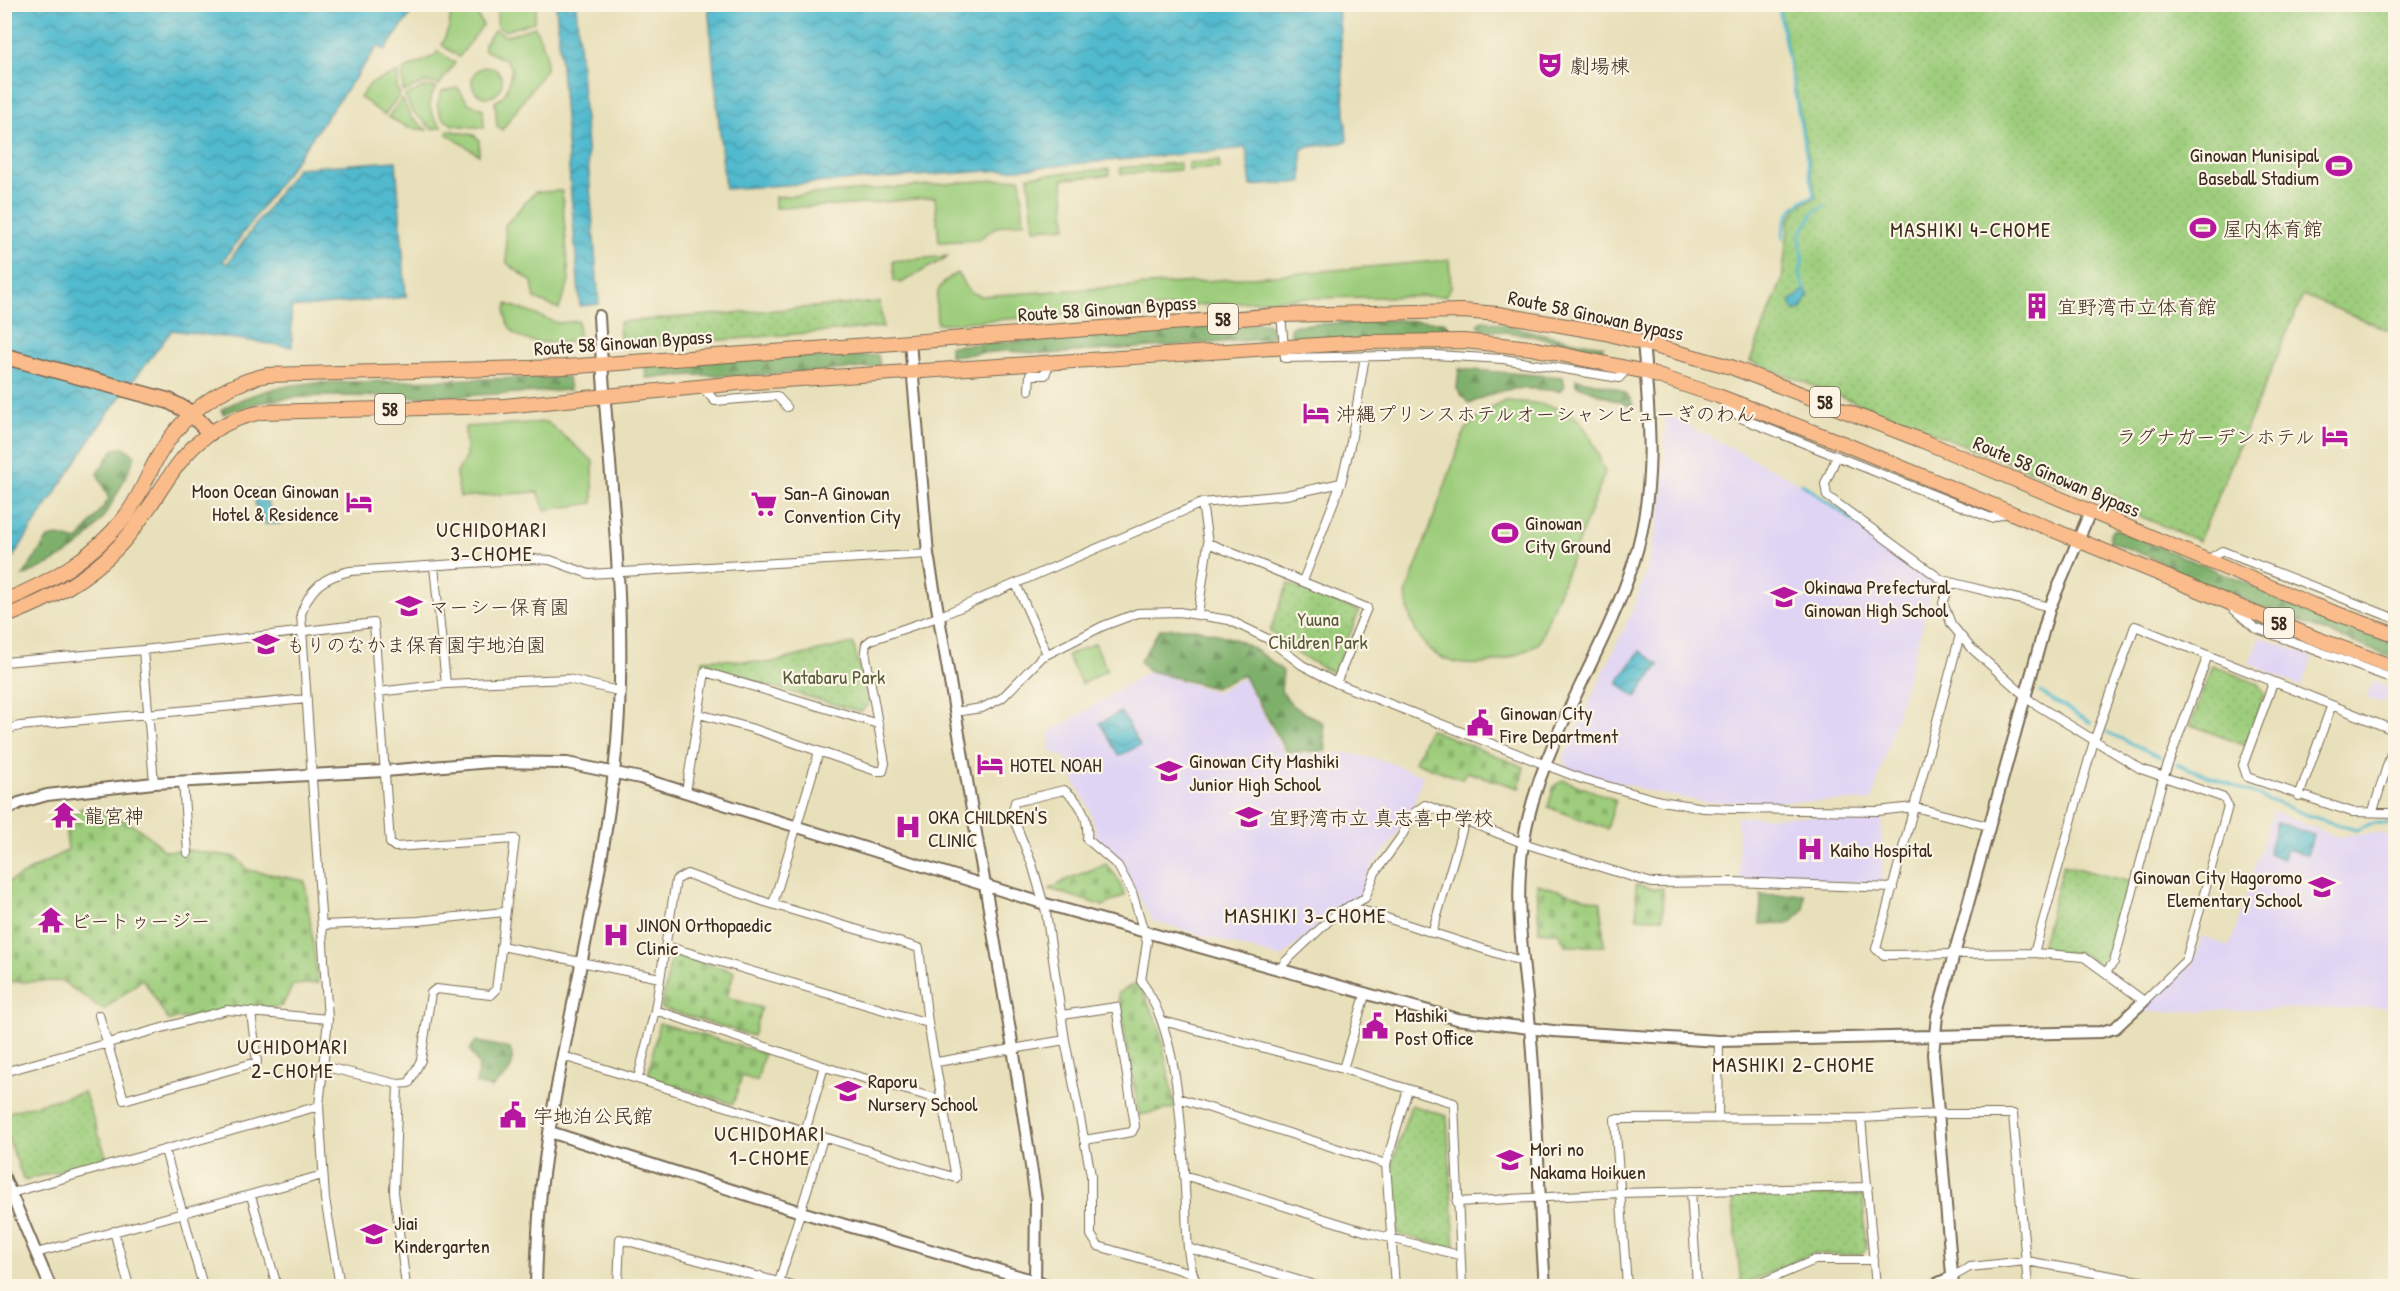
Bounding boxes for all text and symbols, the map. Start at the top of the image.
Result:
theatre icon: 劇場棟 [1535,50,1565,80]
place label: 劇場棟 [1570,52,1630,79]
place label: Ginowan Munisipal Baseball Stadium [2190,141,2320,191]
sports icon: Ginowan Munisipal Baseball Stadium [2324,151,2354,181]
sports icon: 屋内体育館 [2188,213,2218,243]
district label: MASHIKI 4-CHOME [1890,215,2052,244]
place label: 屋内体育館 [2223,215,2323,242]
street label: Route 58 Ginowan Bypass [1506,283,1686,347]
street label: Route 58 Ginowan Bypass [1017,288,1197,328]
building icon: 宜野湾市立体育館 [2022,291,2052,321]
place label: 宜野湾市立体育館 [2057,293,2217,320]
road number: 58 [1208,304,1238,334]
street label: Route 58 Ginowan Bypass [533,322,713,362]
road number: 58 [1810,387,1840,417]
road number: 58 [375,394,405,424]
hotel icon: 沖縄プリンスホテルオーシャンビューぎのわん [1301,398,1331,428]
place label: 沖縄プリンスホテルオーシャンビューぎのわん [1336,400,1756,427]
hotel icon: ラグナガーデンホテル [2320,421,2350,451]
place label: ラグナガーデンホテル [2117,423,2315,450]
street label: Route 58 Ginowan Bypass [1970,429,2145,523]
place label: Moon Ocean Ginowan Hotel & Residence [192,477,339,527]
place label: San-A Ginowan Convention City [784,479,901,529]
hotel icon: Moon Ocean Ginowan Hotel & Residence [344,487,374,517]
supermarket icon: San-A Ginowan Convention City [749,489,779,519]
place label: Ginowan City Ground [1525,509,1611,559]
district label: UCHIDOMARI 3-CHOME [436,515,548,568]
sports icon: Ginowan City Ground [1490,518,1520,548]
place label: Okinawa Prefectural Ginowan High School [1804,573,1951,623]
school or university icon: Okinawa Prefectural Ginowan High School [1769,582,1799,612]
school or university icon: マーシー保育園 [394,591,424,621]
place label: マーシー保育園 [429,593,569,620]
park label: Yuuna Children Park [1268,605,1368,655]
road number: 58 [2264,608,2294,638]
school or university icon: もりのなかま保育園宇地泊園 [251,629,281,659]
place label: もりのなかま保育園宇地泊園 [286,631,546,658]
park label: Katabaru Park [783,663,885,690]
place label: Ginowan City Fire Department [1499,699,1619,749]
public building icon: Ginowan City Fire Department [1465,708,1495,738]
place label: Ginowan City Mashiki Junior High School [1189,747,1339,797]
hotel icon: HOTEL NOAH [975,749,1005,779]
place label: HOTEL NOAH [1010,751,1102,778]
school or university icon: Ginowan City Mashiki Junior High School [1154,756,1184,786]
temple icon: 龍宮神 [49,800,79,830]
place label: 龍宮神 [84,802,144,829]
school or university icon: 宜野湾市立 真志喜中学校 [1234,802,1264,832]
place label: OKA CHILDREN'S CLINIC [928,803,1047,853]
place label: 宜野湾市立 真志喜中学校 [1269,804,1494,831]
hospital icon: OKA CHILDREN'S CLINIC [893,812,923,842]
hospital icon: Kaiho Hospital [1795,834,1825,864]
place label: Kaiho Hospital [1830,836,1933,863]
place label: Ginowan City Hagoromo Elementary School [2133,863,2303,913]
school or university icon: Ginowan City Hagoromo Elementary School [2307,872,2337,902]
district label: MASHIKI 3-CHOME [1224,901,1388,930]
temple icon: ビートゥージー [36,905,66,935]
place label: ビートゥージー [71,907,210,934]
place label: JINON Orthopaedic Clinic [636,911,772,961]
hospital icon: JINON Orthopaedic Clinic [601,920,631,950]
place label: Mashiki Post Office [1395,1001,1474,1051]
public building icon: Mashiki Post Office [1360,1011,1390,1041]
district label: UCHIDOMARI 2-CHOME [237,1032,349,1085]
district label: MASHIKI 2-CHOME [1712,1050,1876,1079]
place label: Raporu Nursery School [868,1067,978,1117]
school or university icon: Raporu Nursery School [833,1076,863,1106]
public building icon: 宇地泊公民館 [498,1100,528,1130]
place label: 宇地泊公民館 [533,1102,653,1129]
district label: UCHIDOMARI 1-CHOME [714,1119,826,1172]
place label: Mori no Nakama Hoikuen [1530,1135,1646,1185]
school or university icon: Mori no Nakama Hoikuen [1495,1145,1525,1175]
place label: Jiai Kindergarten [394,1209,490,1259]
school or university icon: Jiai Kindergarten [359,1219,389,1249]

